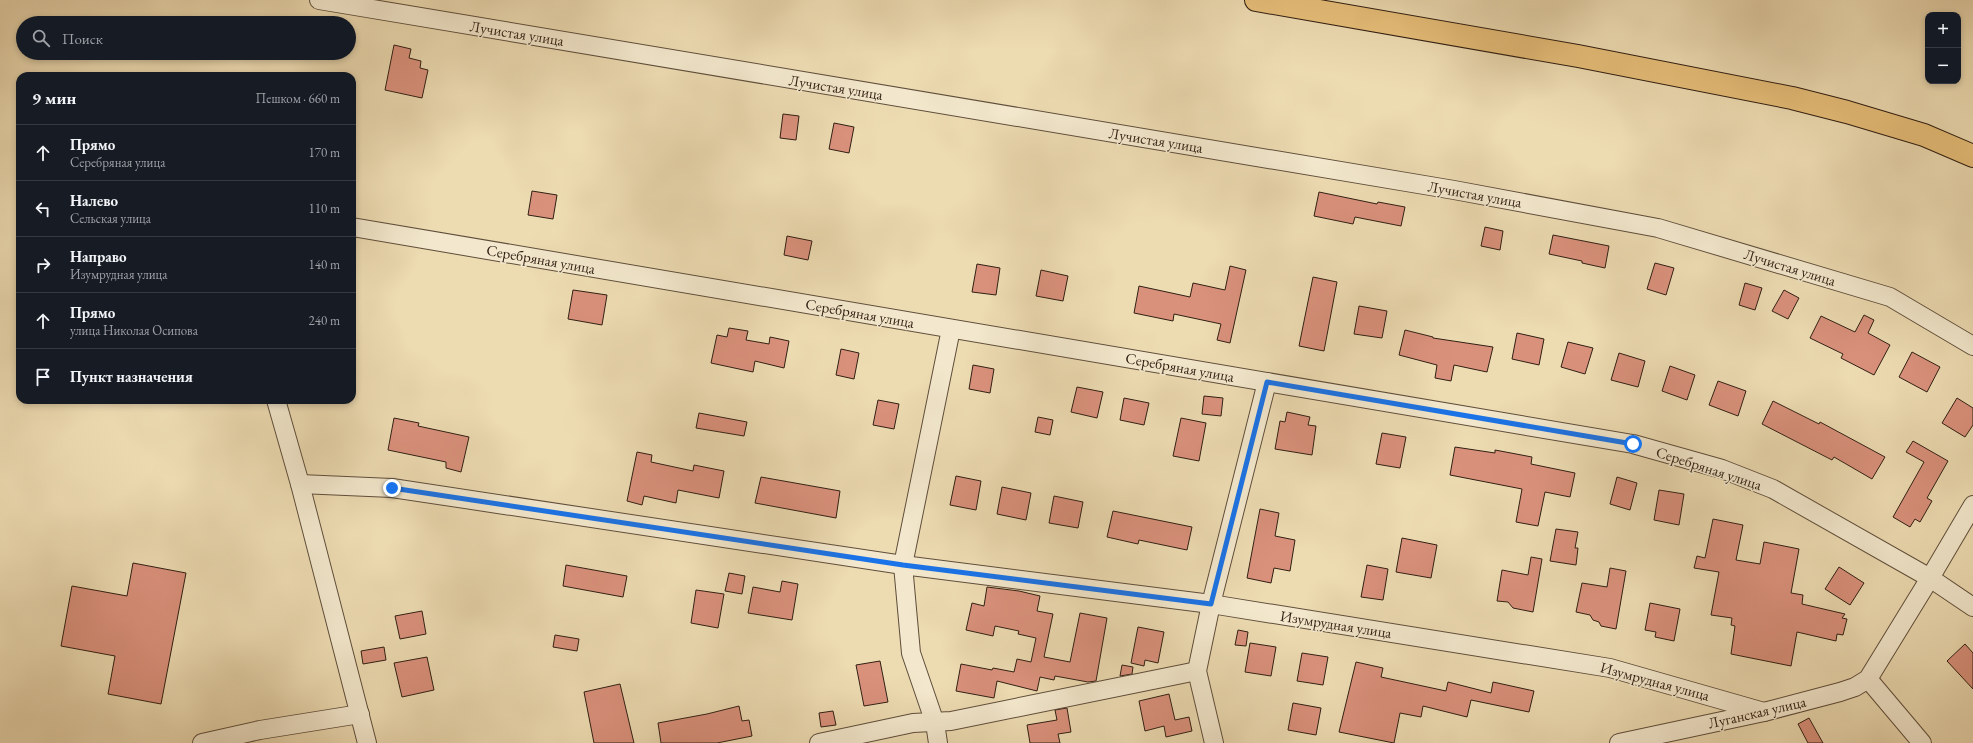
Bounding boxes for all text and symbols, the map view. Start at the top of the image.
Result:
map controls [1925,12,1961,84]
button: + [1925,12,1961,48]
search box [16,16,356,60]
street label: Лучистая улица [469,16,565,50]
icon: search [30,27,52,49]
text: Поиск [62,29,103,48]
button: − [1925,48,1961,84]
street label: Лучистая улица [788,70,884,104]
text: 9 мин [32,87,76,109]
text: Пешком · 660 m [256,90,340,107]
street label: Лучистая улица [1108,123,1204,157]
text: Прямо [70,135,115,154]
icon: ahead [32,142,54,164]
text: 170 m [309,144,340,161]
text: Серебряная улица [70,154,165,171]
street label: Лучистая улица [1427,176,1523,212]
text: Налево [70,191,118,210]
icon: left [32,198,54,220]
text: 110 m [309,200,340,217]
text: Сельская улица [70,210,151,227]
street label: Серебряная улица [485,240,597,278]
street label: Лучистая улица [1742,244,1838,290]
text: Направо [70,247,127,266]
icon: right [32,254,54,276]
text: 140 m [309,256,340,273]
text: Изумрудная улица [70,266,167,283]
street label: Серебряная улица [804,294,916,332]
text: Прямо [70,303,115,322]
icon: ahead [32,310,54,332]
text: 240 m [309,312,340,329]
text: улица Николая Осипова [70,322,198,339]
street label: Серебряная улица [1124,348,1236,386]
icon: arrive [32,366,54,388]
text: Пункт назначения [70,367,193,386]
route start [1624,435,1642,453]
street label: Серебряная улица [1654,442,1764,494]
route end [383,479,401,497]
street label: Изумрудная улица [1279,606,1393,642]
street label: Изумрудная улица [1598,657,1712,705]
street label: Луганская улица [1706,692,1808,732]

